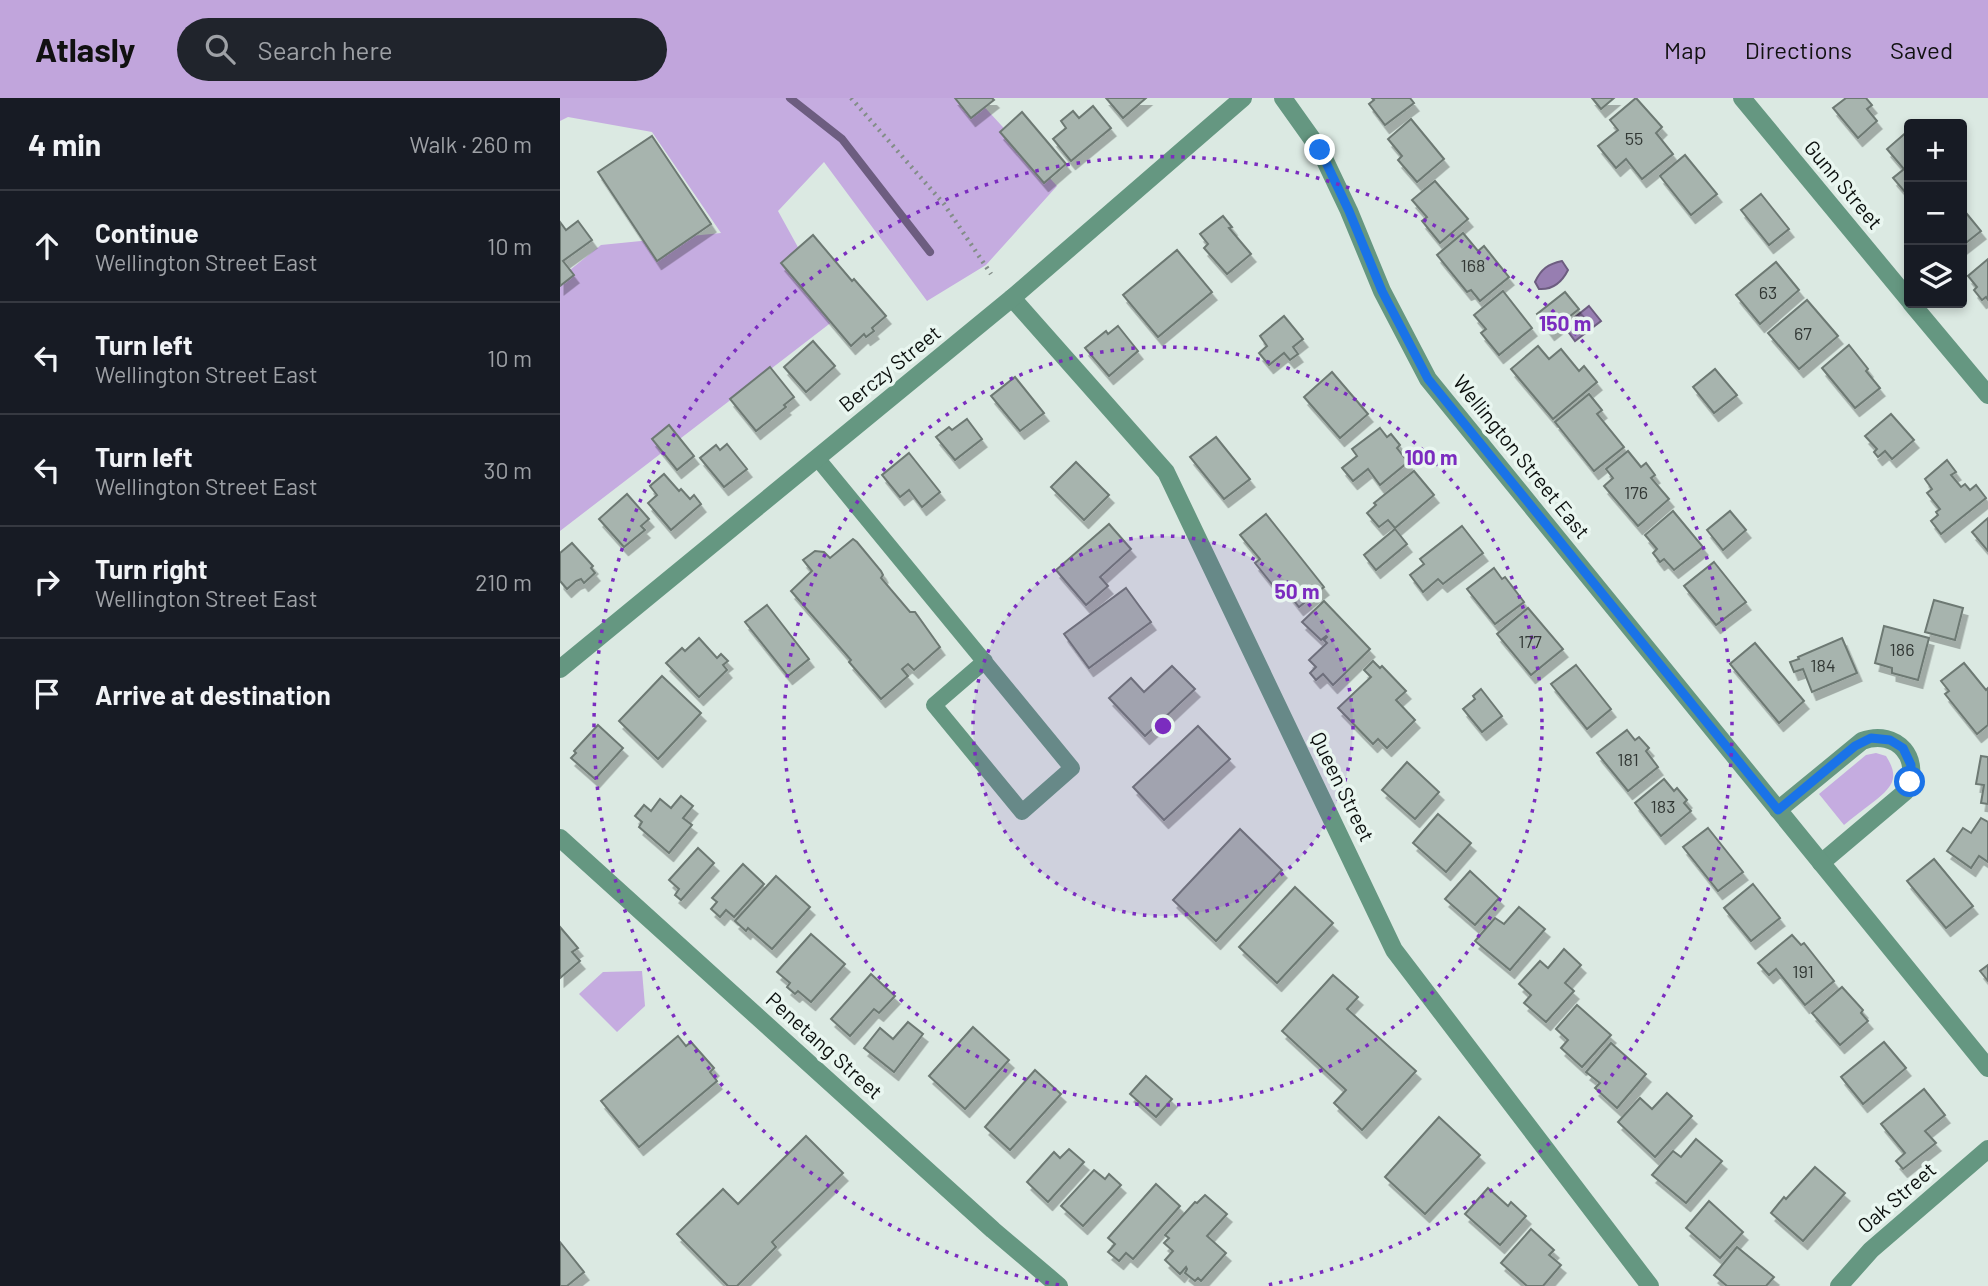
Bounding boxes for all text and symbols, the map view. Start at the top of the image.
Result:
search box [177,18,667,81]
text: Atlasly [35,29,135,69]
icon: search [201,30,239,68]
text: Search here [257,34,393,65]
text: Map [1664,35,1707,64]
text: Directions [1745,35,1852,64]
text: Saved [1890,35,1953,64]
map controls [1904,119,1967,308]
button: + [1904,119,1967,182]
text: 4 min [28,126,101,162]
house number: 55 [1625,127,1643,149]
text: Walk · 260 m [410,130,532,158]
route end [1304,134,1335,165]
street label: Gunn Street [1800,135,1889,234]
button: − [1904,182,1967,245]
text: Continue [95,217,199,248]
icon: ahead [28,227,66,265]
text: 10 m [487,232,532,260]
button: layers [1904,245,1967,308]
text: Wellington Street East [95,248,318,276]
house number: 168 [1461,254,1485,276]
house number: 63 [1759,281,1777,303]
text: 150 m [1539,310,1591,335]
street label: Berczy Street [833,319,945,416]
house number: 67 [1794,322,1812,344]
text: Turn left [95,329,193,360]
icon: left [28,339,66,377]
text: 10 m [487,344,532,372]
text: Wellington Street East [95,360,318,388]
street label: Wellington Street East [1449,369,1596,543]
text: Turn left [95,441,193,472]
text: 100 m [1404,444,1458,469]
icon: left [28,451,66,489]
text: 30 m [484,456,532,484]
text: Wellington Street East [95,472,318,500]
house number: 176 [1624,481,1648,503]
text: Turn right [95,553,208,584]
icon: right [28,563,66,601]
text: 210 m [475,568,532,596]
text: 50 m [1274,578,1320,603]
text: Wellington Street East [95,584,318,612]
house number: 177 [1518,630,1542,652]
house number: 186 [1890,638,1914,660]
house number: 184 [1810,654,1836,676]
icon: arrive [28,675,66,713]
text: Arrive at destination [95,679,331,710]
centre of rings [1151,714,1175,738]
street label: Queen Street [1306,728,1381,845]
house number: 181 [1617,748,1639,770]
route start [1894,766,1925,797]
house number: 183 [1651,795,1675,817]
house number: 191 [1792,960,1814,982]
street label: Penetang Street [762,986,888,1104]
street label: Oak Street [1852,1156,1940,1238]

